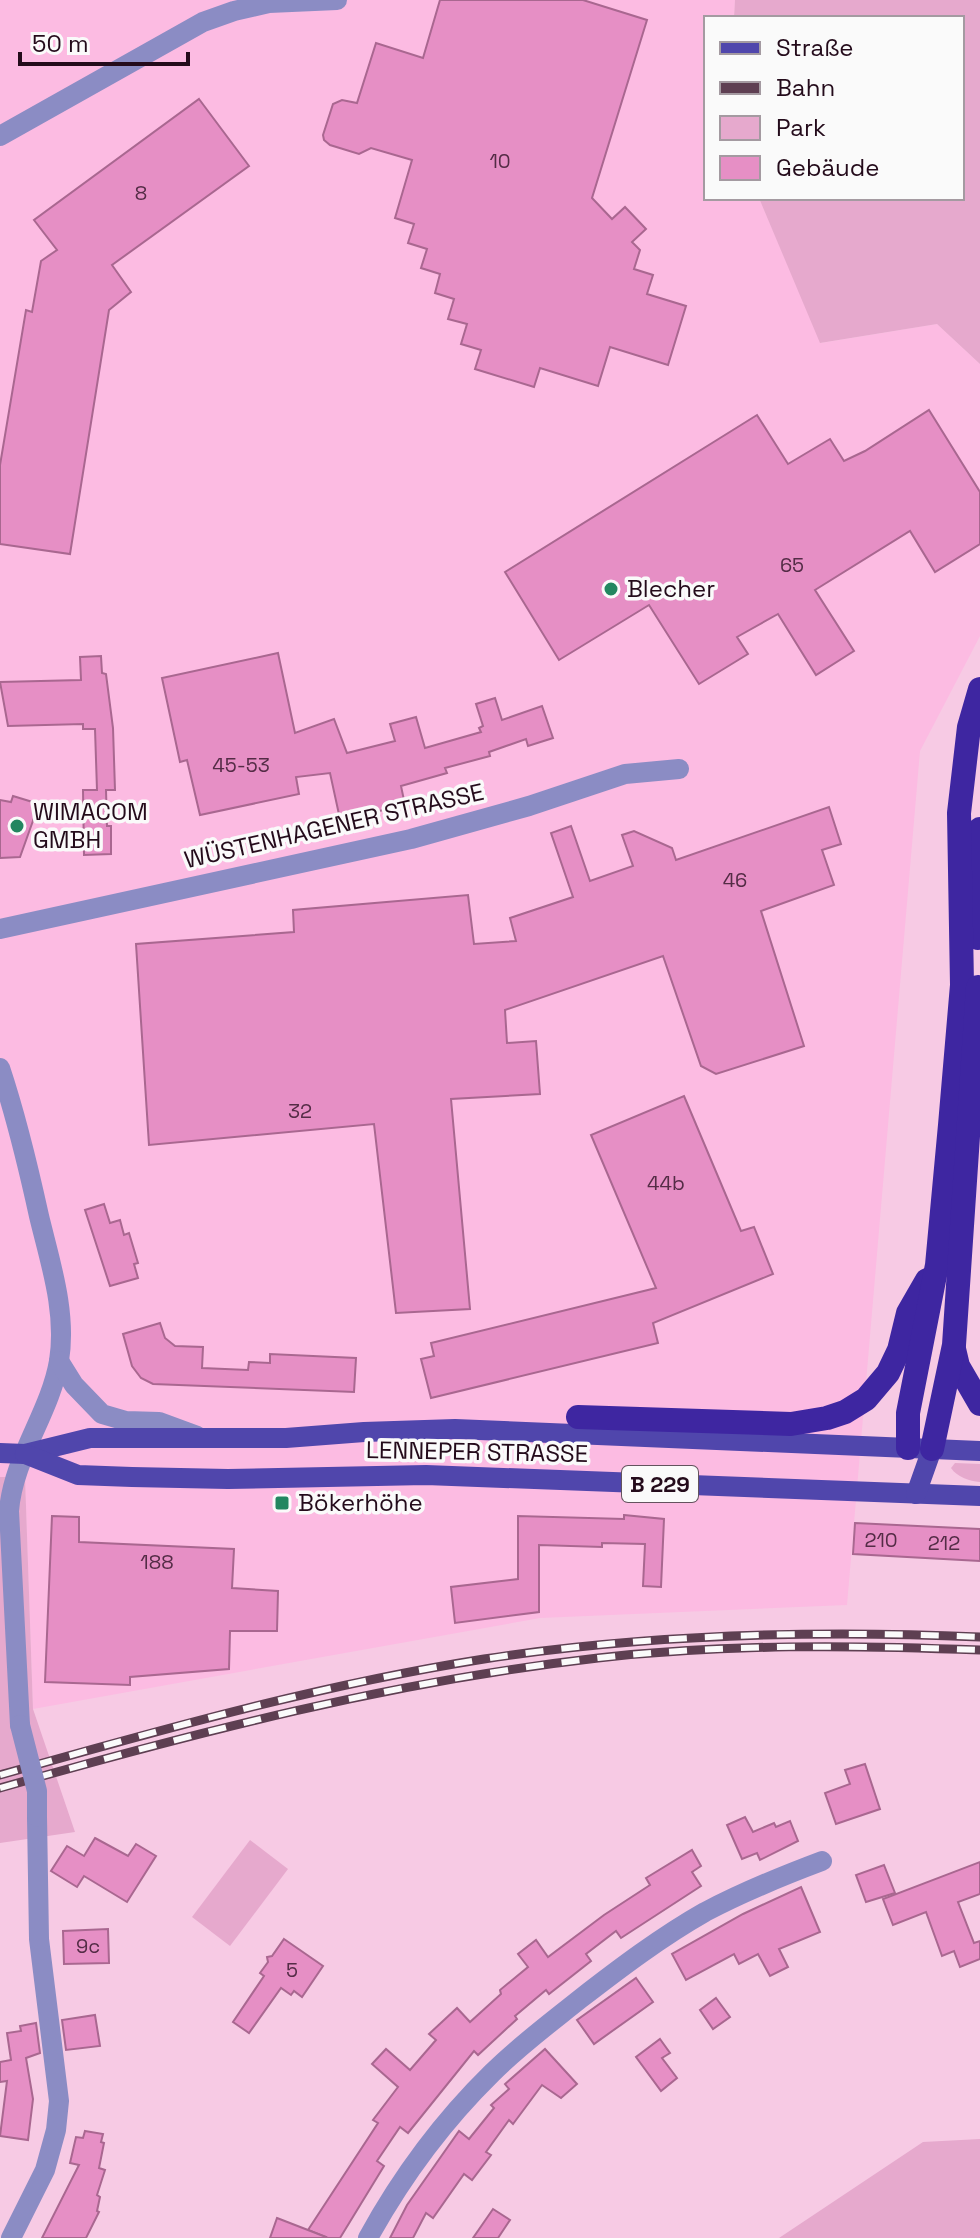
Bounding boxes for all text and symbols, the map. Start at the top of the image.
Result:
scale bar [20,16,188,66]
legend [704,16,964,200]
text: 50 m [32,28,89,59]
text: Straße [776,32,853,63]
text: Bahn [776,72,835,103]
text: Park [776,112,826,143]
house number: 10 [489,148,511,174]
text: Gebäude [776,152,879,183]
house number: 8 [135,180,147,206]
house number: 65 [780,552,804,578]
place label: Blecher [627,573,715,604]
marker: Blecher [602,580,620,598]
house number: 45-53 [212,752,270,778]
street label: WÜSTENHAGENER STRASSE [181,776,487,875]
place label: WIMACOM GMBH [33,796,148,855]
marker: WIMACOM GMBH [8,817,26,835]
house number: 46 [723,867,747,893]
house number: 32 [288,1098,312,1124]
house number: 44b [647,1170,685,1196]
street label: LENNEPER STRASSE [366,1434,589,1469]
road number: B 229 [622,1466,698,1502]
place label: Bökerhöhe [298,1487,423,1518]
marker: Bökerhöhe [273,1494,291,1512]
house number: 210 [864,1527,898,1553]
house number: 212 [928,1530,960,1556]
house number: 188 [140,1549,174,1575]
house number: 9c [76,1933,100,1959]
house number: 5 [286,1957,298,1983]

